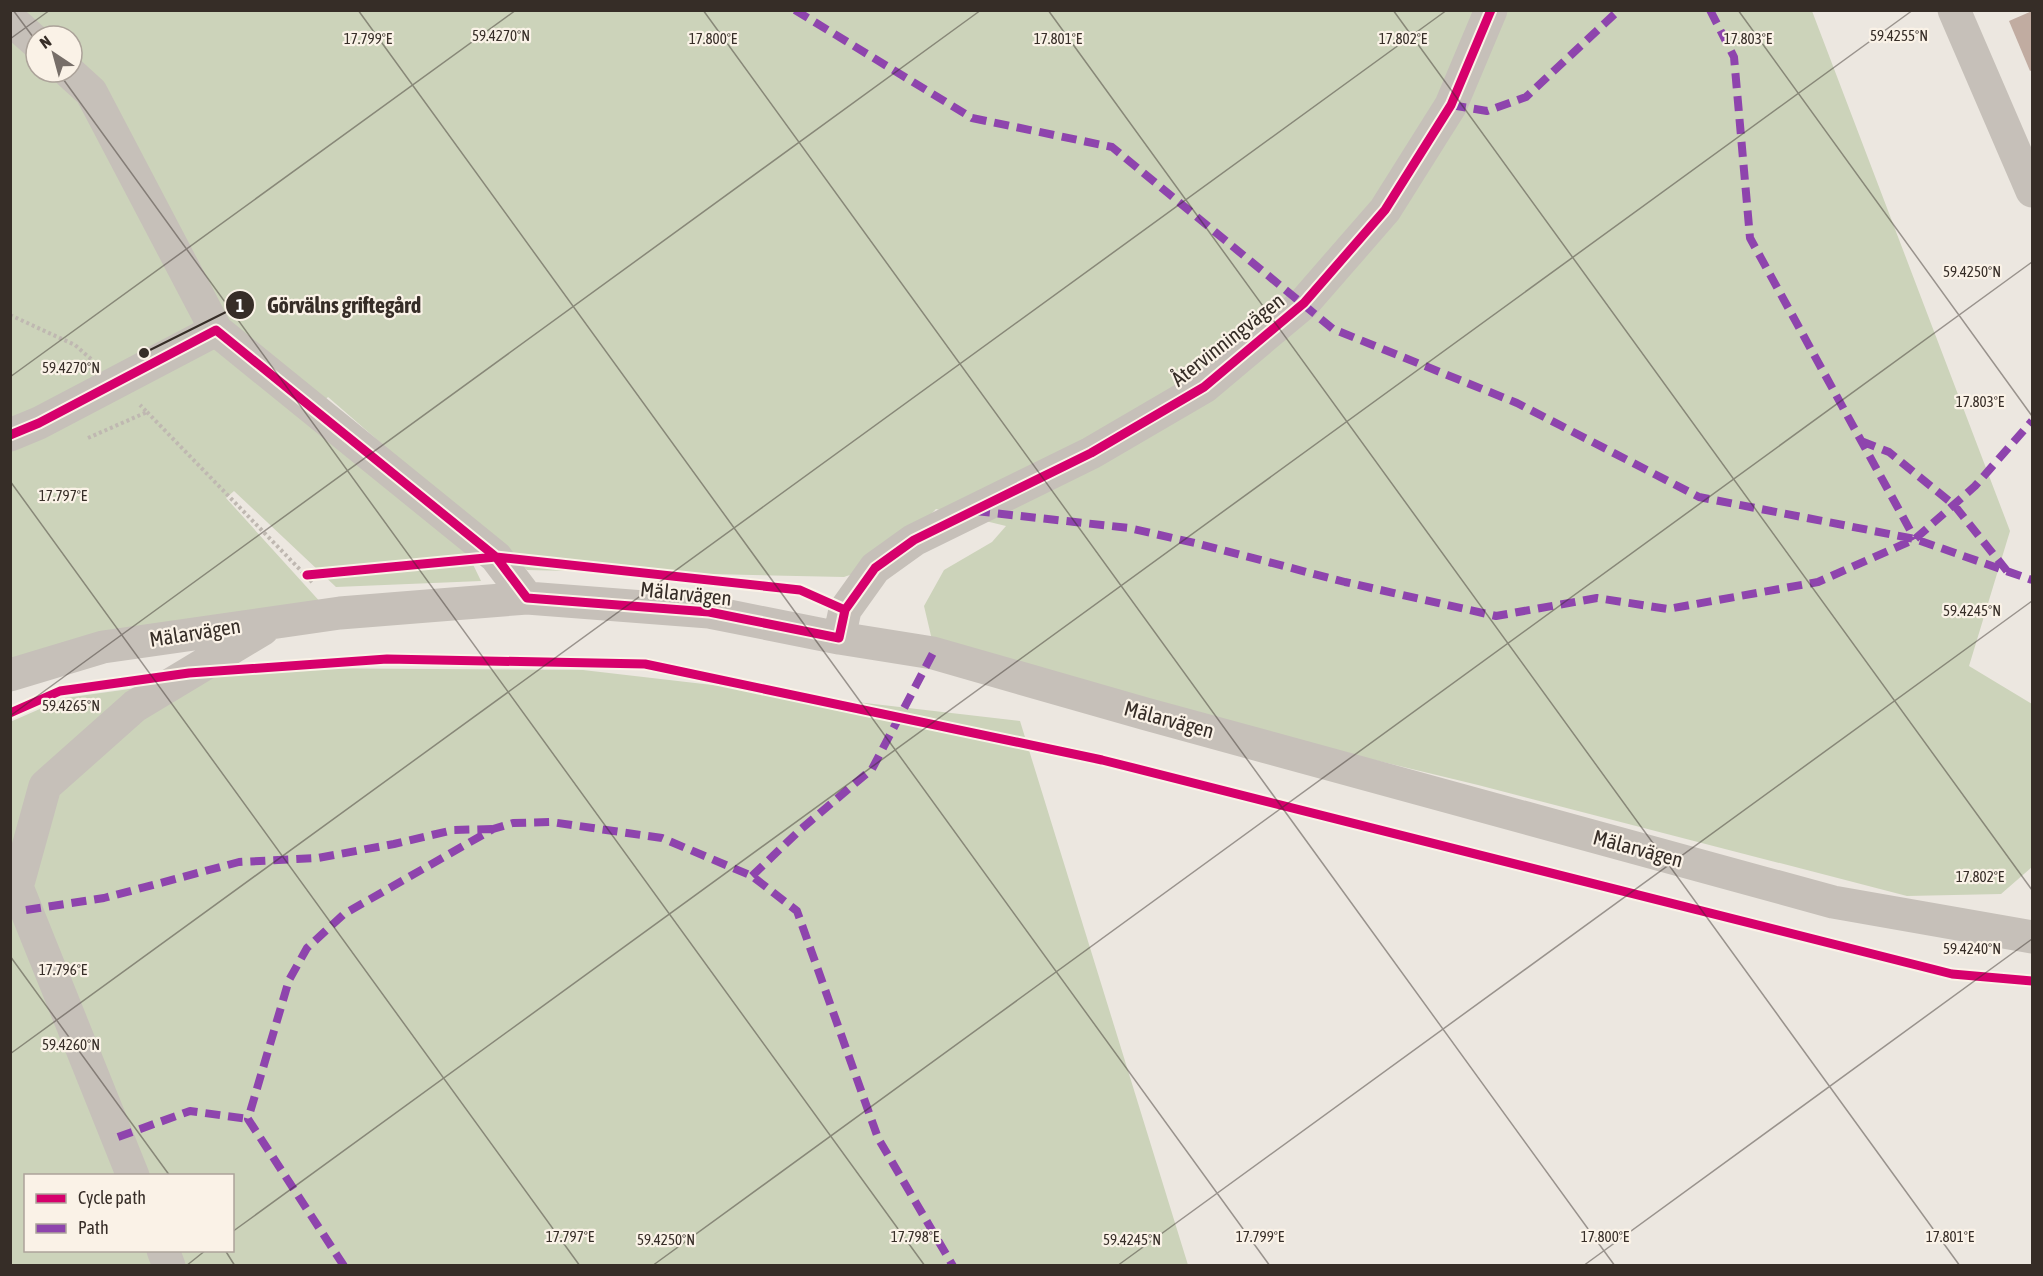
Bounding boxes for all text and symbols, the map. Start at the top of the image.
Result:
north arrow [24,24,84,84]
text: 59.4270°N [472,27,530,44]
text: 59.4255°N [1870,27,1928,44]
text: 17.799°E [344,30,393,47]
text: 17.800°E [689,30,738,47]
text: 17.801°E [1034,30,1083,47]
text: 17.802°E [1379,30,1428,47]
text: 17.803°E [1724,30,1773,47]
text: N [36,32,54,52]
text: 59.4250°N [1943,263,2001,280]
callout: Görvälns griftegård [225,285,433,325]
street label: Återvinningvägen [1166,288,1288,391]
text: Görvälns griftegård [267,292,421,318]
text: 1 [236,295,244,316]
text: 59.4270°N [42,359,100,376]
text: 17.803°E [1956,393,2005,410]
text: 17.797°E [39,487,88,504]
street label: Mälarvägen [639,576,733,610]
text: 59.4245°N [1943,602,2001,619]
street label: Mälarvägen [148,613,242,651]
street label: Mälarvägen [1122,696,1217,743]
text: 59.4265°N [42,697,100,714]
street label: Mälarvägen [1591,825,1686,872]
text: 17.802°E [1956,868,2005,885]
text: 59.4240°N [1943,940,2001,957]
text: 17.796°E [39,961,88,978]
text: 59.4260°N [42,1036,100,1053]
legend [24,1174,234,1252]
text: Cycle path [78,1187,146,1208]
text: Path [78,1217,109,1238]
text: 17.797°E [546,1228,595,1245]
text: 17.798°E [891,1228,940,1245]
text: 17.799°E [1236,1228,1285,1245]
text: 17.800°E [1581,1228,1630,1245]
text: 17.801°E [1926,1228,1975,1245]
text: 59.4250°N [637,1231,695,1248]
text: 59.4245°N [1103,1231,1161,1248]

